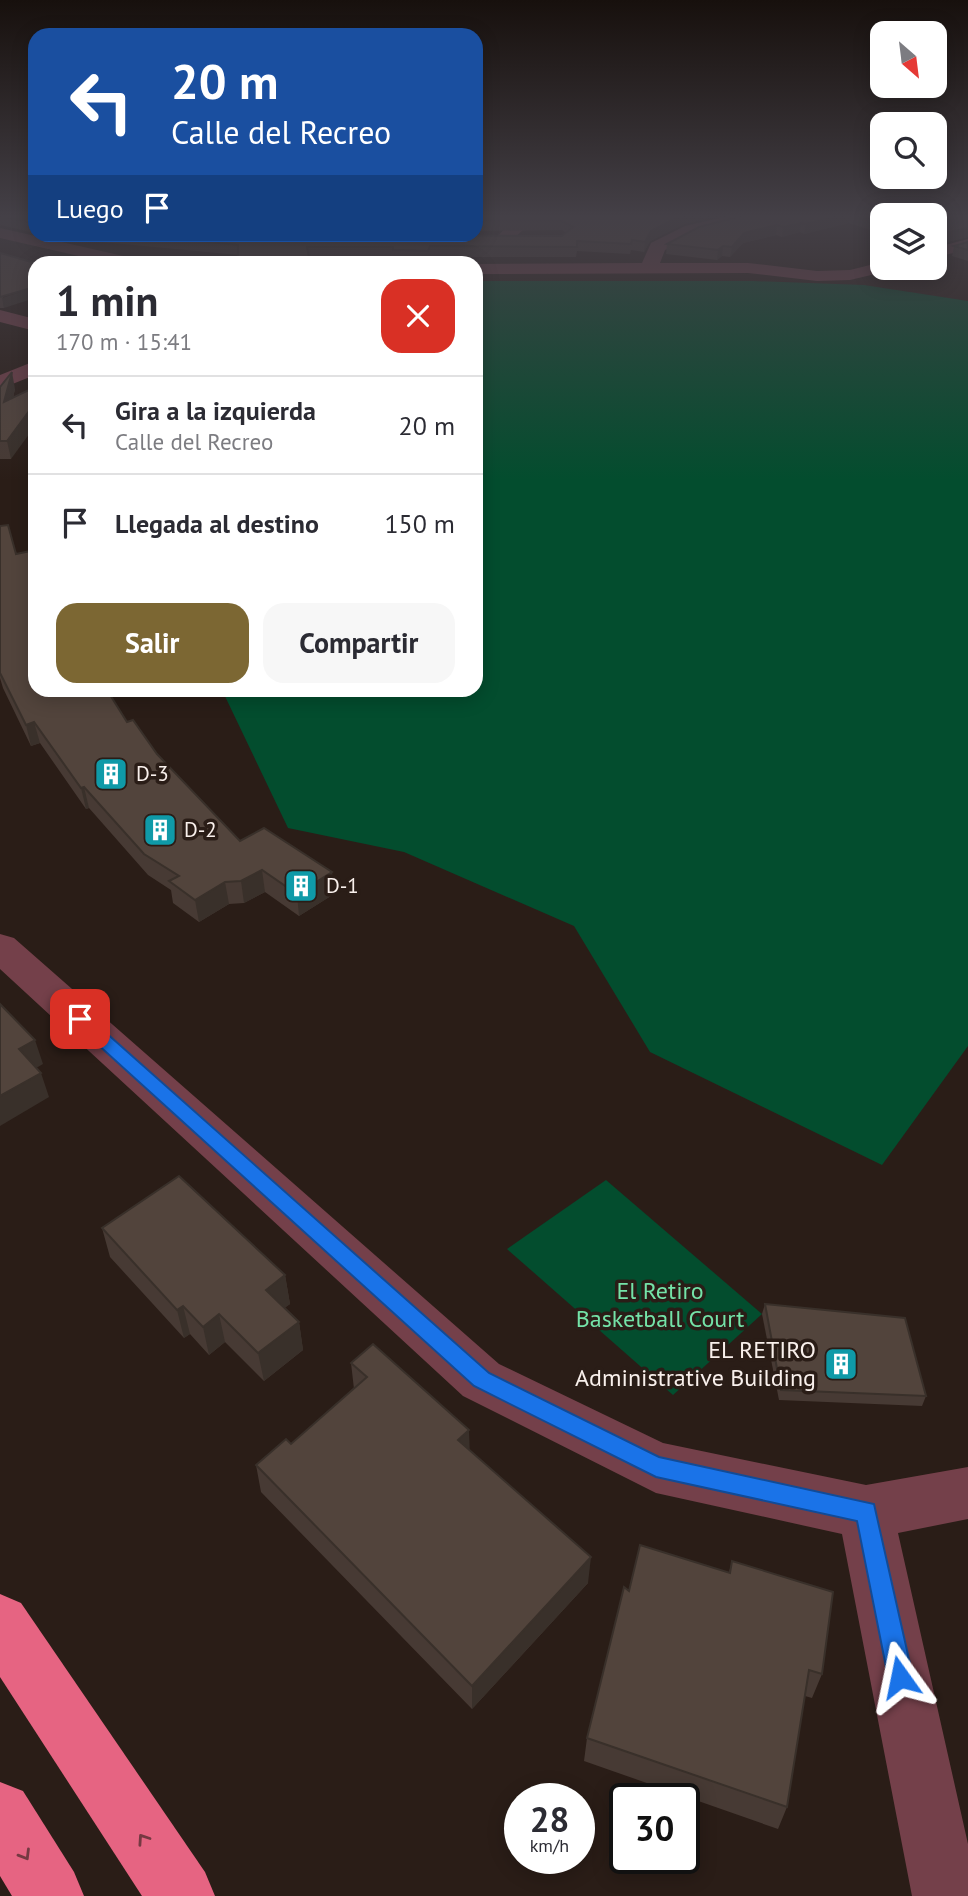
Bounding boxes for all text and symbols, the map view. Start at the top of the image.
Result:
north arrow [870,21,947,98]
map controls [870,21,947,280]
text: 20 m [171,49,278,113]
icon: left [56,56,147,147]
text: Calle del Recreo [171,111,391,153]
button: search [870,112,947,189]
icon: arrive [138,189,176,227]
text: Luego [56,192,124,225]
button: layers [870,203,947,280]
text: 1 min [56,273,158,328]
button: close [381,279,455,353]
text: 170 m · 15:41 [56,327,192,356]
text: Gira a la izquierda [115,394,316,427]
icon: left [56,406,94,444]
text: 20 m [399,409,455,442]
text: Calle del Recreo [115,427,273,456]
icon: arrive [56,504,94,542]
text: Llegada al destino [115,507,319,540]
text: 150 m [384,507,455,540]
button: Salir [56,603,249,683]
button: Compartir [263,603,455,683]
building icon: D-3 [92,755,130,793]
place label: D-3 [136,760,169,787]
building icon: D-2 [141,811,179,849]
place label: D-2 [184,816,217,843]
building icon: D-1 [282,867,320,905]
place label: D-1 [326,872,359,899]
pin [50,989,110,1049]
icon: arrive [61,1000,99,1038]
park label: El Retiro Basketball Court [576,1275,744,1334]
place label: EL RETIRO Administrative Building [575,1334,816,1393]
building icon: EL RETIRO Administrative Building [822,1345,860,1383]
position arrow [863,1640,937,1714]
speed limit sign: 30 [609,1783,700,1874]
text: 28 [530,1796,569,1842]
one-way arrow [139,1834,151,1847]
text: km/h [530,1834,569,1857]
one-way arrow [17,1847,30,1860]

